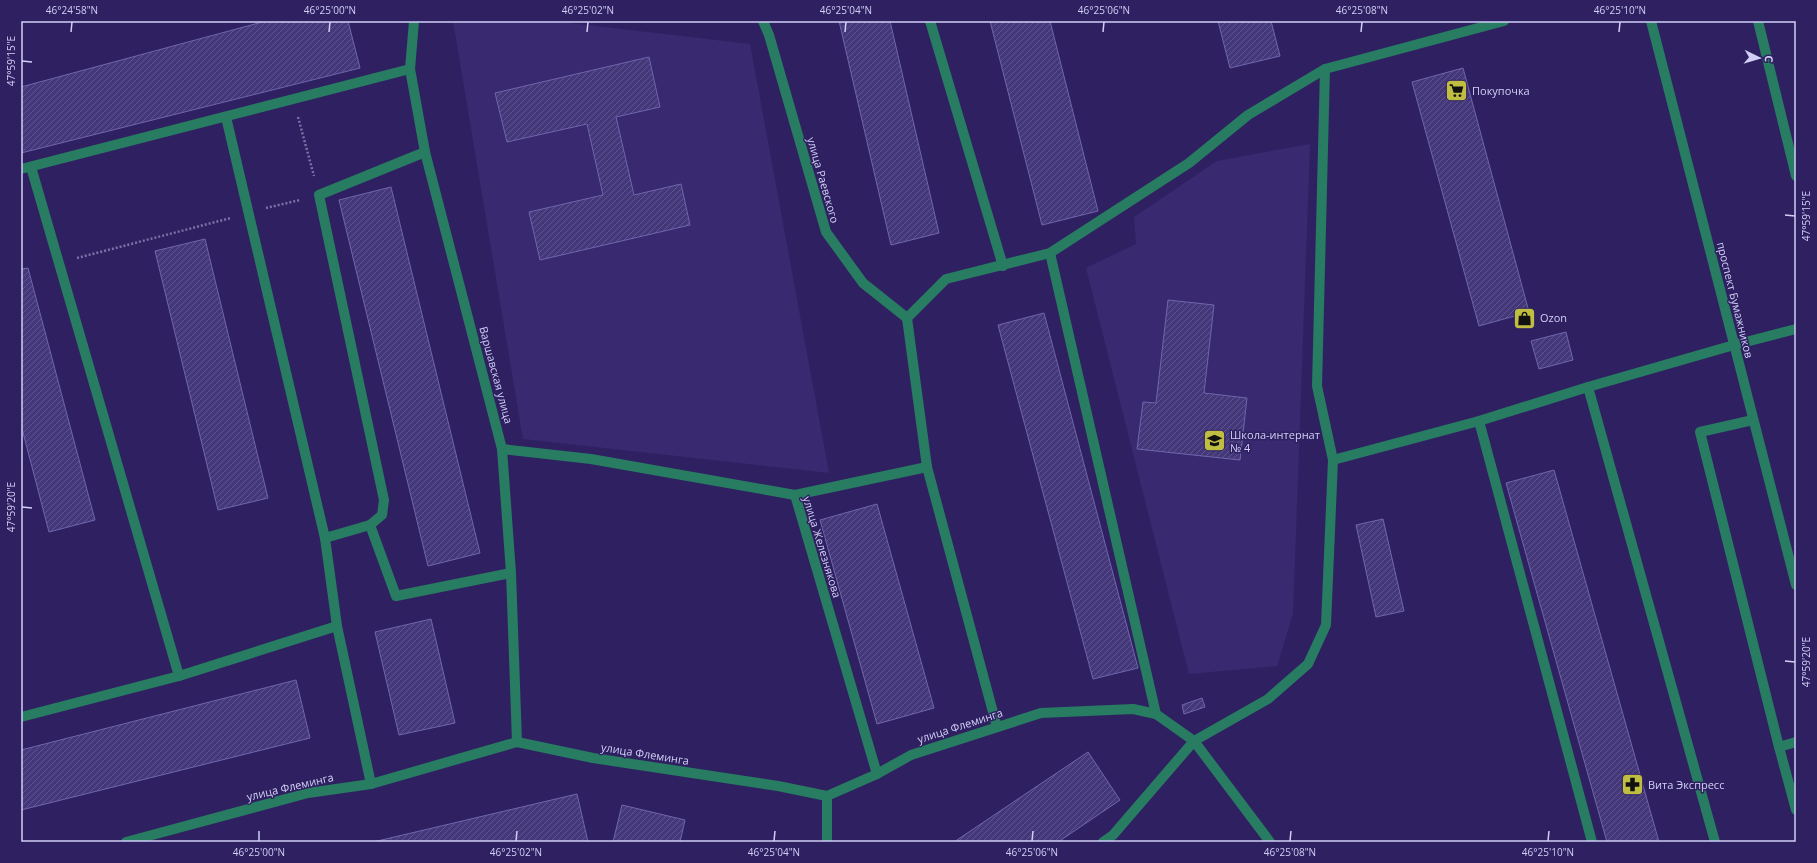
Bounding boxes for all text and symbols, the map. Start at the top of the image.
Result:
text: 46°24'58"N [46,3,98,17]
text: 46°25'00"N [304,3,356,17]
text: 46°25'02"N [562,3,614,17]
text: 46°25'04"N [820,3,872,17]
text: 46°25'06"N [1078,3,1130,17]
text: 46°25'08"N [1336,3,1388,17]
text: 46°25'10"N [1594,3,1646,17]
text: 47°59'15"E [4,36,18,86]
north arrow [1739,38,1779,78]
text: С [1762,55,1777,63]
supermarket icon: Покупочка [1443,78,1469,104]
place label: Покупочка [1472,83,1530,98]
street label: улица Раевского [804,135,843,225]
text: 47°59'15"E [1799,191,1813,241]
street label: проспект Бумажников [1714,240,1757,360]
shop icon: Ozon [1512,305,1538,331]
place label: Ozon [1540,310,1567,325]
street label: Варшавская улица [476,325,517,425]
place label: Школа-интернат № 4 [1230,427,1320,455]
school or university icon: Школа-интернат № 4 [1202,428,1228,454]
text: 47°59'20"E [4,482,18,532]
street label: улица Железнякова [800,494,845,600]
text: 47°59'20"E [1799,637,1813,687]
street label: улица Флеминга [915,705,1004,746]
street label: улица Флеминга [600,739,690,768]
street label: улица Флеминга [245,769,335,804]
pharmacy icon: Вита Экспресс [1619,772,1645,798]
place label: Вита Экспресс [1648,777,1724,792]
text: 46°25'00"N [233,845,285,859]
text: 46°25'02"N [490,845,542,859]
text: 46°25'04"N [748,845,800,859]
text: 46°25'06"N [1006,845,1058,859]
text: 46°25'08"N [1264,845,1316,859]
text: 46°25'10"N [1522,845,1574,859]

